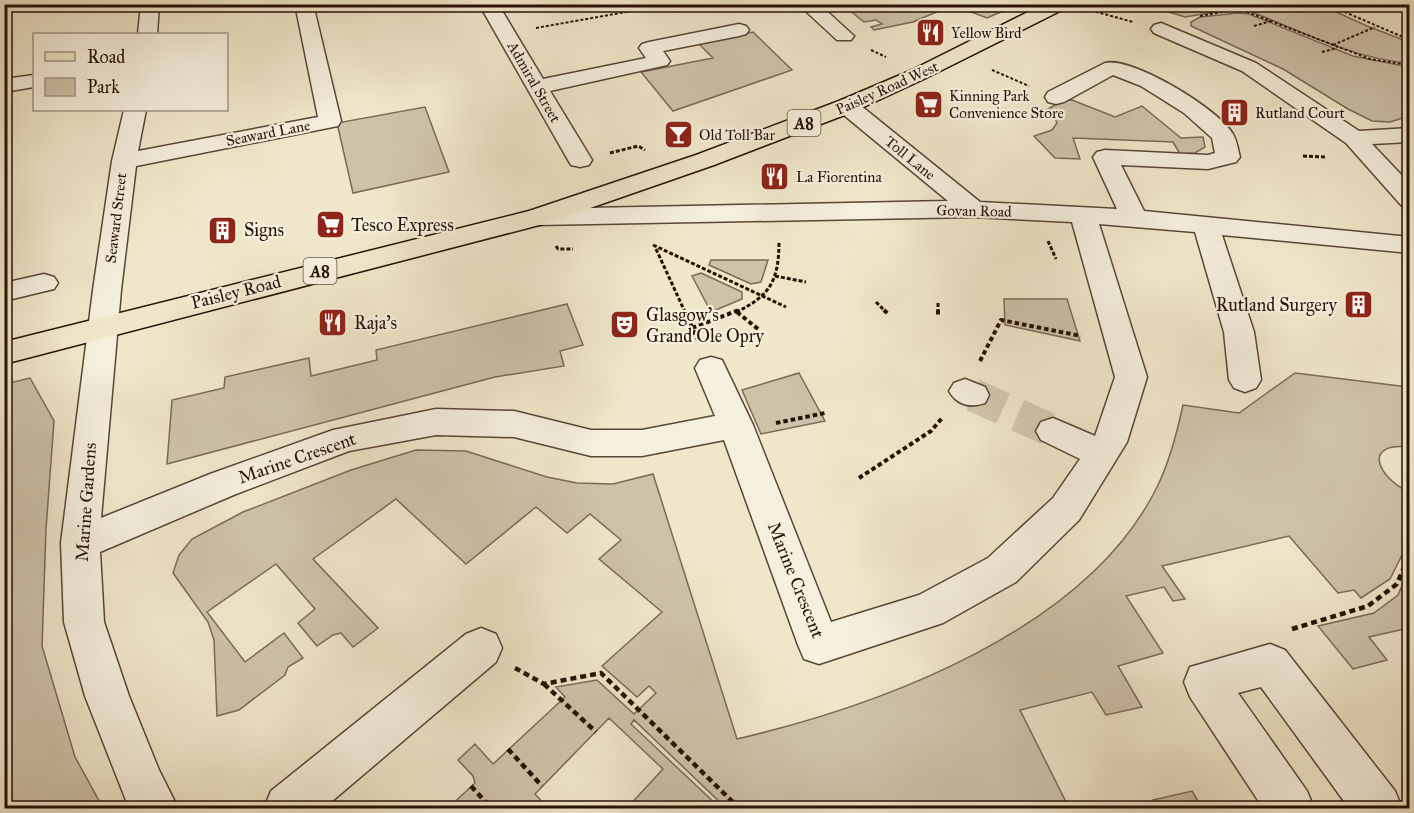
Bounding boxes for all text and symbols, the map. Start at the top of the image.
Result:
restaurant icon: Yellow Bird [914,17,946,49]
place label: Yellow Bird [951,24,1022,42]
legend [33,33,228,111]
street label: Admiral Street [503,37,565,126]
text: Road [87,46,125,68]
street label: Paisley Road West [833,57,942,119]
text: Park [87,76,120,98]
place label: Kinning Park Convenience Store [949,87,1064,122]
supermarket icon: Kinning Park Convenience Store [912,89,944,121]
building icon: Rutland Court [1218,97,1250,129]
place label: Rutland Court [1255,104,1346,122]
road number: A8 [788,110,820,136]
street label: Seaward Lane [224,116,312,150]
bar icon: Old Toll Bar [662,119,694,151]
place label: Old Toll Bar [699,126,775,144]
street label: Toll Lane [881,132,939,184]
restaurant icon: La Fiorentina [759,161,791,193]
place label: La Fiorentina [796,168,882,186]
street label: Seaward Street [102,171,131,264]
street label: Govan Road [936,201,1012,221]
supermarket icon: Tesco Express [314,209,346,241]
building icon: Signs [207,214,239,246]
place label: Tesco Express [351,214,454,236]
place label: Signs [244,219,284,242]
road number: A8 [304,258,336,284]
street label: Paisley Road [189,270,283,314]
building icon: Rutland Surgery [1342,289,1374,321]
place label: Rutland Surgery [1216,294,1338,317]
place label: Glasgow's Grand Ole Opry [646,304,764,347]
restaurant icon: Raja's [317,307,349,339]
theatre icon: Glasgow's Grand Ole Opry [609,309,641,341]
place label: Raja's [354,312,397,334]
street label: Marine Crescent [235,427,359,488]
street label: Marine Gardens [71,442,101,562]
street label: Marine Crescent [763,519,829,642]

